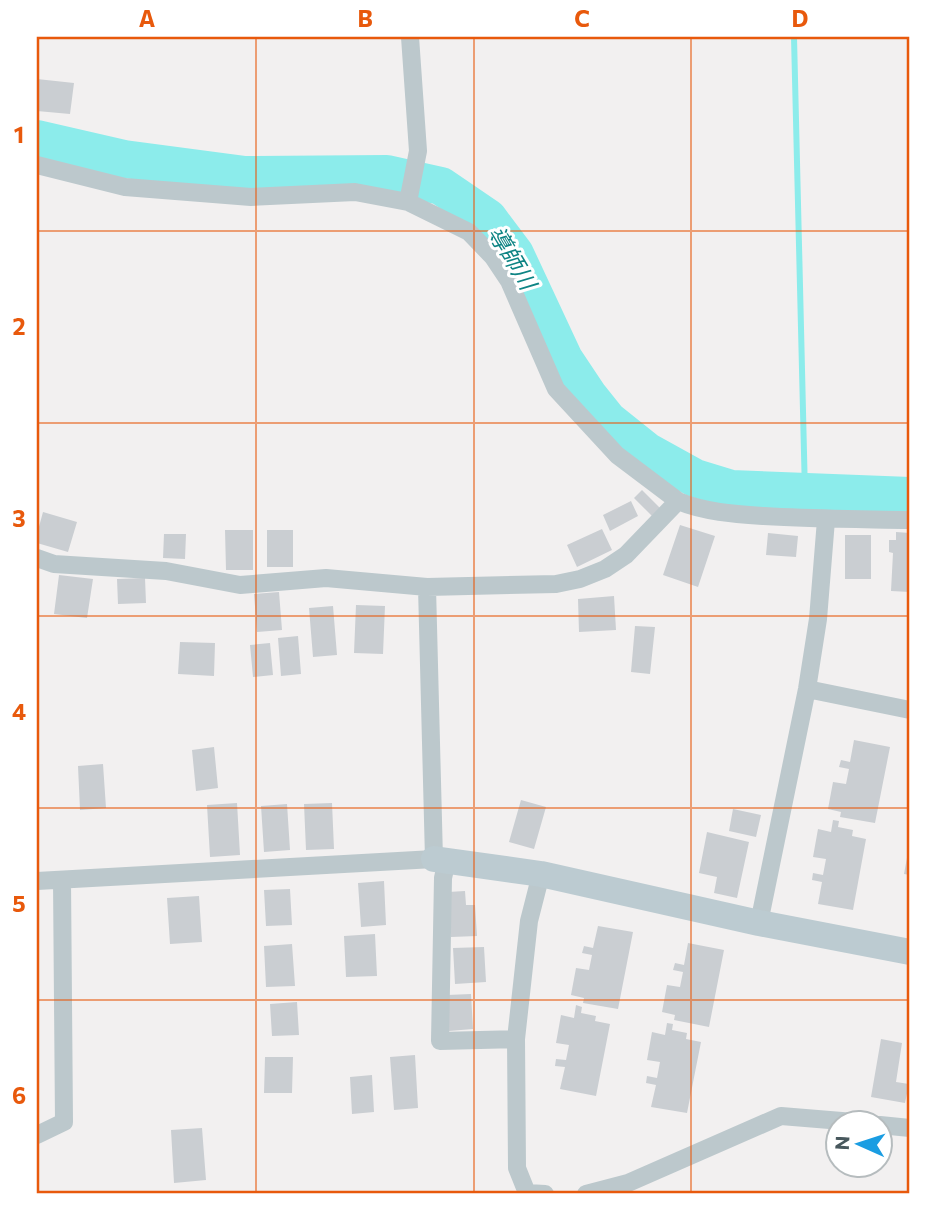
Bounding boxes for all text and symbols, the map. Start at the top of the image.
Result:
text: A [139,4,156,32]
text: B [357,4,373,32]
text: C [574,4,590,32]
text: D [792,4,809,32]
text: 1 [14,120,24,148]
water label: 導師川 [483,221,544,297]
text: 2 [12,312,26,340]
text: 3 [12,504,26,532]
text: 4 [12,697,26,725]
text: 5 [12,889,26,917]
text: 6 [12,1081,26,1109]
north arrow [824,1108,894,1178]
text: N [830,1135,853,1151]

